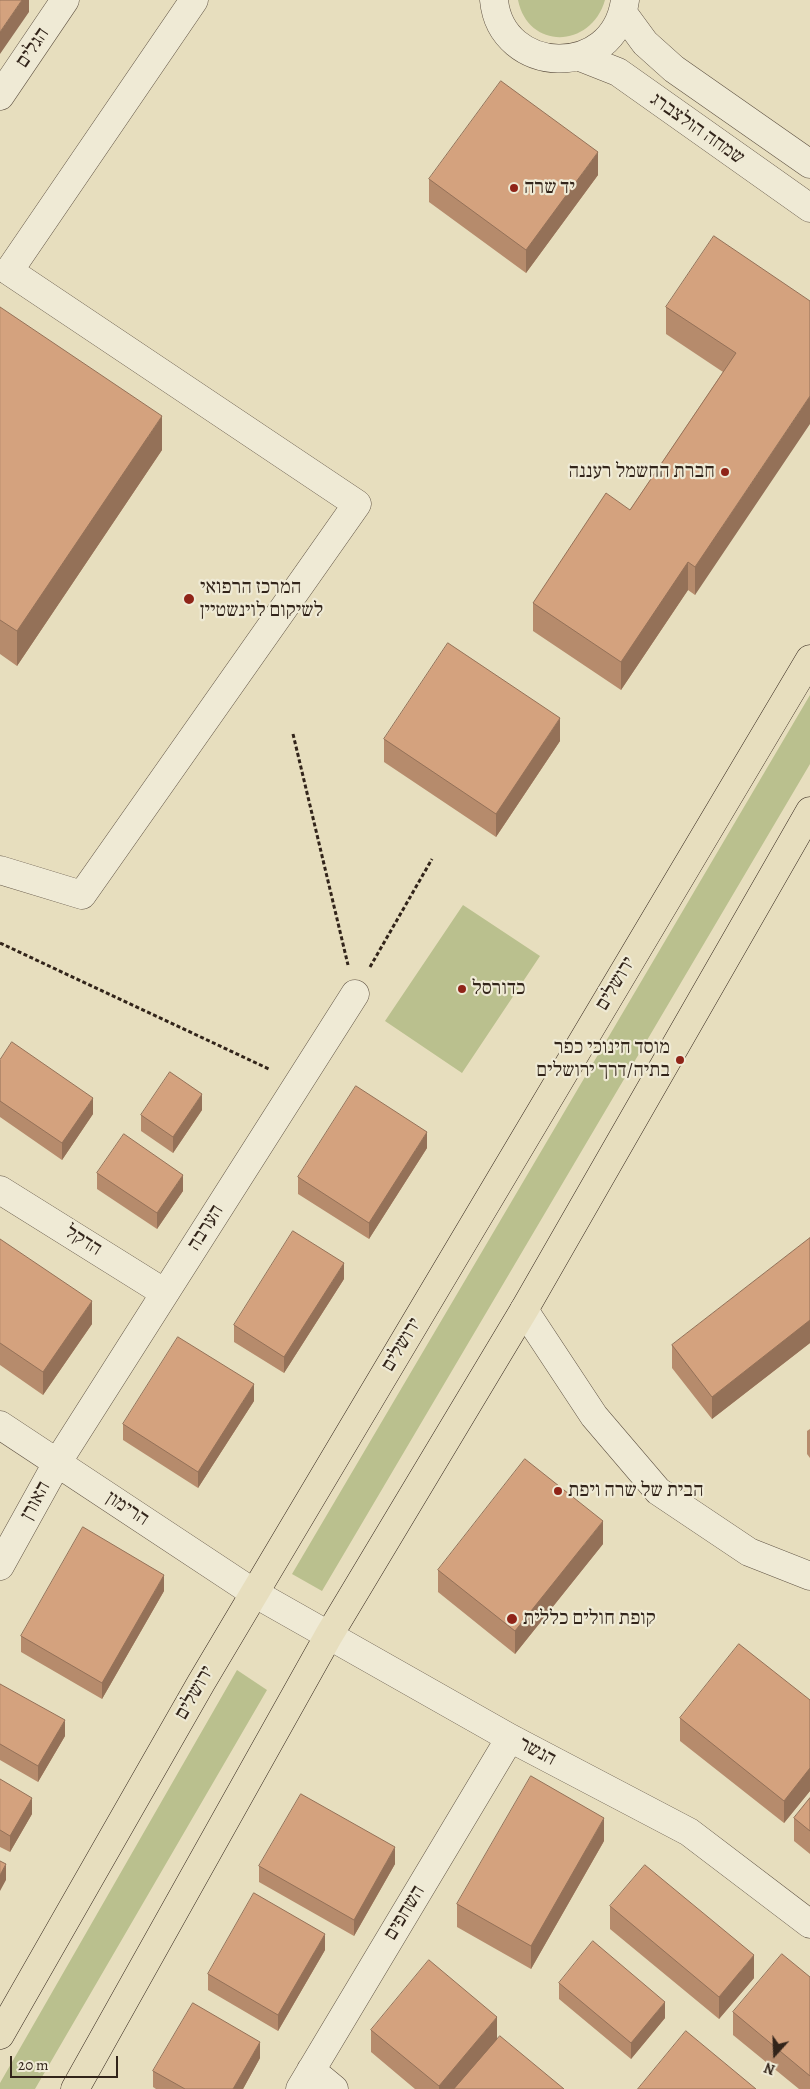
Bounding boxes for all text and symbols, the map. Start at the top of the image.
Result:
street label: הגלים [11,23,55,73]
street label: שמחה הולצברג [645,88,749,170]
place label: יד שרה [524,176,575,200]
marker: יד שרה [508,182,520,194]
place label: חברת החשמל רעננה [568,460,715,484]
marker: חברת החשמל רעננה [719,466,731,478]
place label: המרכז הרפואי לשיקום לוינשטיין [200,576,323,623]
marker: המרכז הרפואי לשיקום לוינשטיין [182,592,196,606]
street label: ירושלים [591,953,641,1015]
place label: כדורסל [472,977,525,1001]
marker: כדורסל [456,983,468,995]
place label: מוסד חינוכי כפר בתיה/דרך ירושלים [536,1036,670,1083]
marker: מוסד חינוכי כפר בתיה/דרך ירושלים [674,1054,686,1066]
street label: הערבה [183,1200,229,1256]
street label: הדקל [60,1220,106,1262]
street label: ירושלים [377,1314,427,1376]
street label: האורן [16,1477,56,1525]
place label: הבית של שרה ויפת [568,1479,703,1503]
marker: הבית של שרה ויפת [552,1485,564,1497]
street label: הרימון [101,1486,153,1532]
place label: קופת חולים כללית [523,1607,656,1631]
marker: קופת חולים כללית [505,1612,519,1626]
street label: ירושלים [170,1662,220,1724]
street label: הנשר [514,1732,560,1772]
street label: השחפים [379,1881,431,1945]
north arrow [750,2029,800,2079]
scale bar [12,2046,120,2078]
text: 20 m [18,2055,49,2075]
text: N [762,2058,778,2079]

